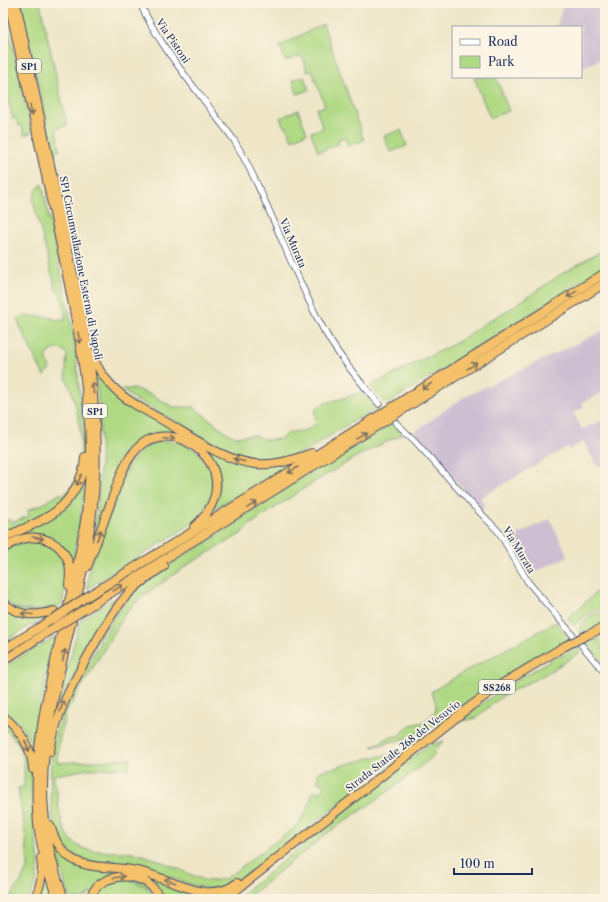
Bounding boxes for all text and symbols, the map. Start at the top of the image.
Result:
street label: Via Pistoni [153,15,193,66]
legend [452,26,582,78]
text: Road [488,34,518,49]
text: Park [488,54,515,69]
road number: SP1 [17,59,41,73]
one-way arrow [28,103,36,116]
street label: SP1 Circumvallazione Esterna di Napoli [57,175,105,361]
street label: Via Murata [276,215,310,270]
one-way arrow [566,291,578,299]
one-way arrow [75,331,83,344]
one-way arrow [466,362,478,370]
one-way arrow [89,382,97,395]
one-way arrow [421,382,432,390]
road number: SP1 [83,404,107,418]
one-way arrow [356,431,368,439]
one-way arrow [162,434,175,441]
one-way arrow [233,456,246,463]
one-way arrow [288,466,299,474]
one-way arrow [75,474,82,486]
one-way arrow [246,500,258,508]
street label: Via Murata [499,523,538,576]
one-way arrow [96,528,103,541]
one-way arrow [31,534,44,542]
one-way arrow [112,584,124,592]
one-way arrow [21,610,34,617]
one-way arrow [60,648,68,661]
road number: SS268 [479,680,515,694]
street label: Strada Statale 268 del Vesuvio [343,697,463,795]
one-way arrow [58,701,66,713]
one-way arrow [24,739,31,751]
scale bar [454,850,532,876]
text: 100 m [460,856,495,871]
one-way arrow [112,873,125,881]
one-way arrow [163,877,176,884]

